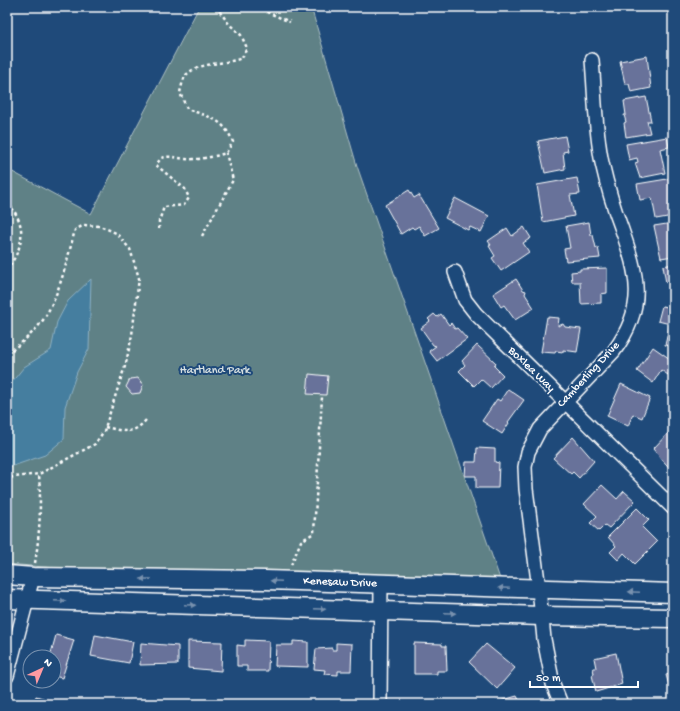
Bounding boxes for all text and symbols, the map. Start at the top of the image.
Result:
street label: Camberling Drive [555,338,624,411]
street label: Boxlea Way [504,344,557,396]
park label: Hartland Park [180,364,252,378]
street label: Kenesaw Drive [303,575,378,591]
one-way arrow [139,576,152,582]
one-way arrow [270,577,282,584]
one-way arrow [497,585,510,591]
one-way arrow [627,589,640,595]
one-way arrow [54,598,67,604]
one-way arrow [184,602,197,608]
one-way arrow [314,606,326,613]
one-way arrow [444,610,456,617]
north arrow [22,649,62,689]
text: N [41,656,54,670]
scale bar [530,663,638,689]
text: 50 m [536,672,561,686]

